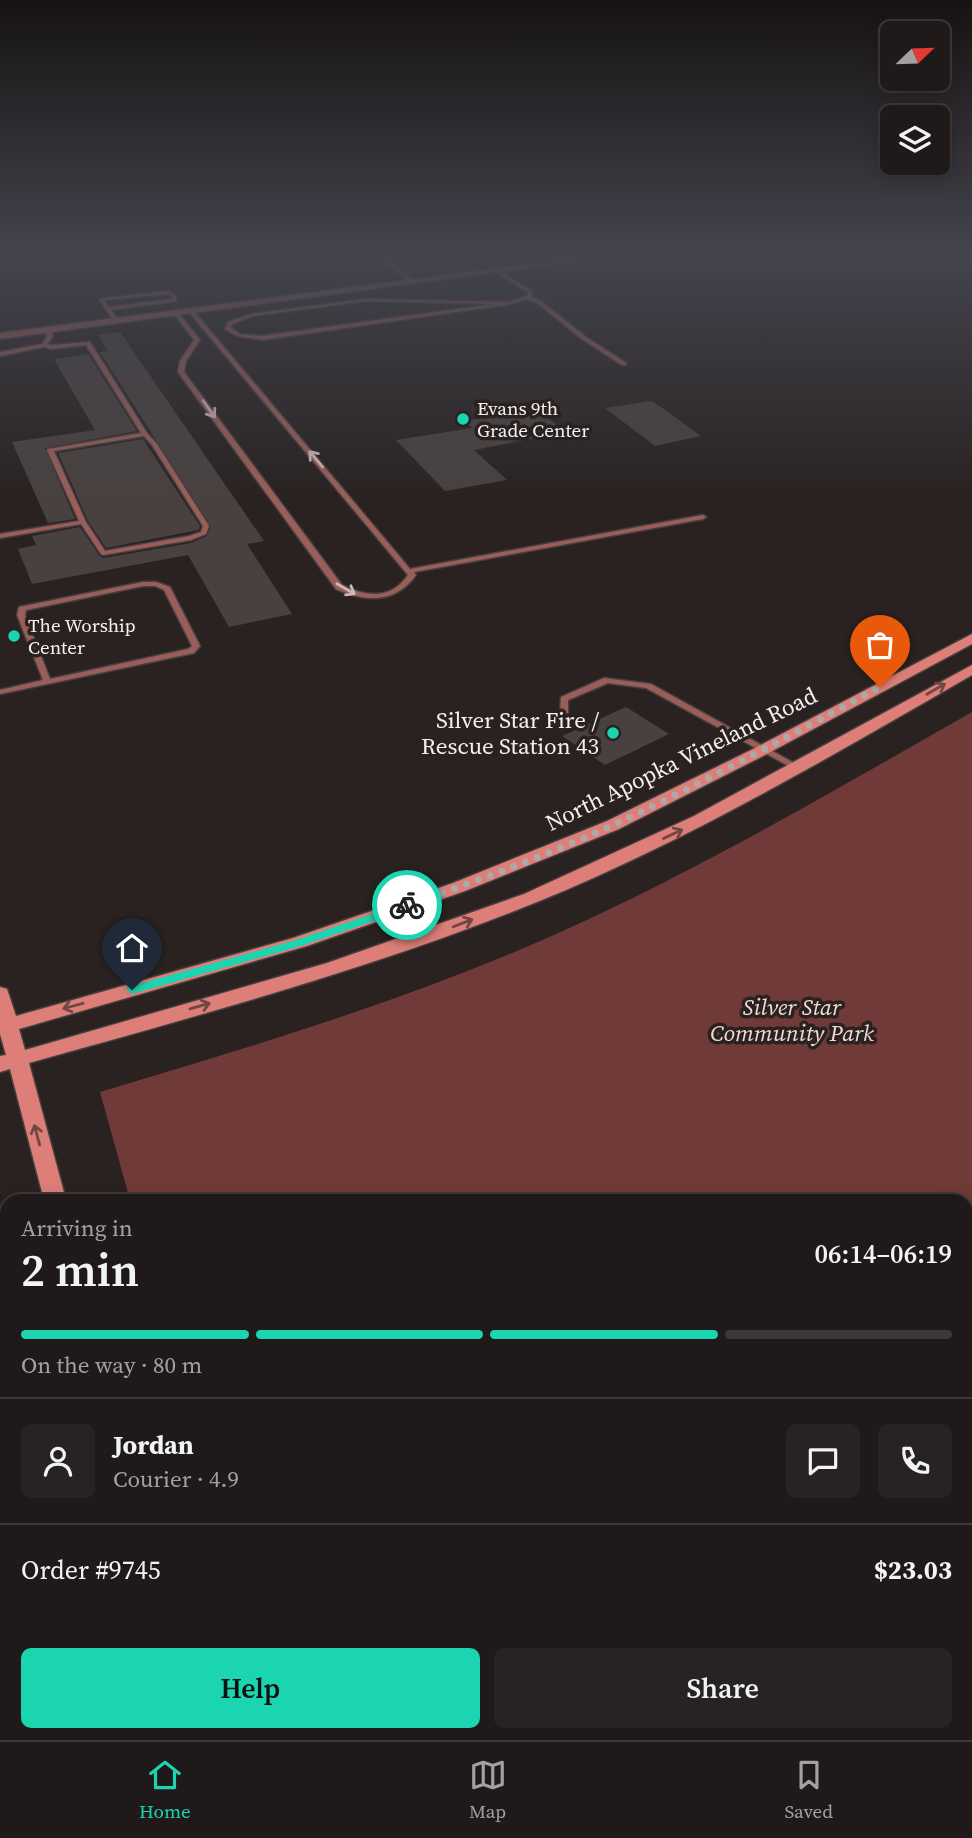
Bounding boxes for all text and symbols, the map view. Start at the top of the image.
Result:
north arrow [880,21,950,91]
map controls [880,21,950,175]
button: layers [880,105,950,175]
place label: Evans 9th Grade Center [477,395,589,443]
one-way arrow [202,399,216,418]
marker: Evans 9th Grade Center [455,411,471,427]
one-way arrow [308,451,323,469]
one-way arrow [336,582,356,596]
place label: The Worship Center [28,612,136,660]
pin [850,615,910,687]
icon: bag [861,626,899,664]
marker: The Worship Center [6,628,22,644]
street label: North Apopka Vineland Road [540,679,822,839]
one-way arrow [926,682,946,696]
place label: Silver Star Fire / Rescue Station 43 [421,704,599,762]
marker: Silver Star Fire / Rescue Station 43 [605,725,621,741]
one-way arrow [662,827,683,840]
courier [372,870,442,940]
icon: bike [388,886,426,924]
one-way arrow [452,916,474,928]
pin [102,918,162,990]
icon: home [113,929,151,967]
park label: Silver Star Community Park [710,991,874,1049]
one-way arrow [189,998,211,1011]
one-way arrow [63,1000,85,1013]
one-way arrow [30,1124,43,1146]
text: Arriving in [21,1212,133,1244]
text: 06:14–06:19 [815,1236,952,1272]
text: 2 min [21,1238,139,1301]
text: On the way · 80 m [21,1349,202,1381]
button: person [21,1424,95,1498]
button: chat [786,1424,860,1498]
button: phone [878,1424,952,1498]
text: Jordan [113,1427,194,1463]
text: Courier · 4.9 [113,1463,239,1495]
text: Order #9745 [21,1552,161,1588]
text: $23.03 [874,1552,952,1588]
button: Help [21,1648,480,1728]
button: Share [494,1648,952,1728]
tab: Home [139,1756,191,1824]
tab: Map [469,1756,507,1824]
tab: Saved [784,1756,833,1824]

